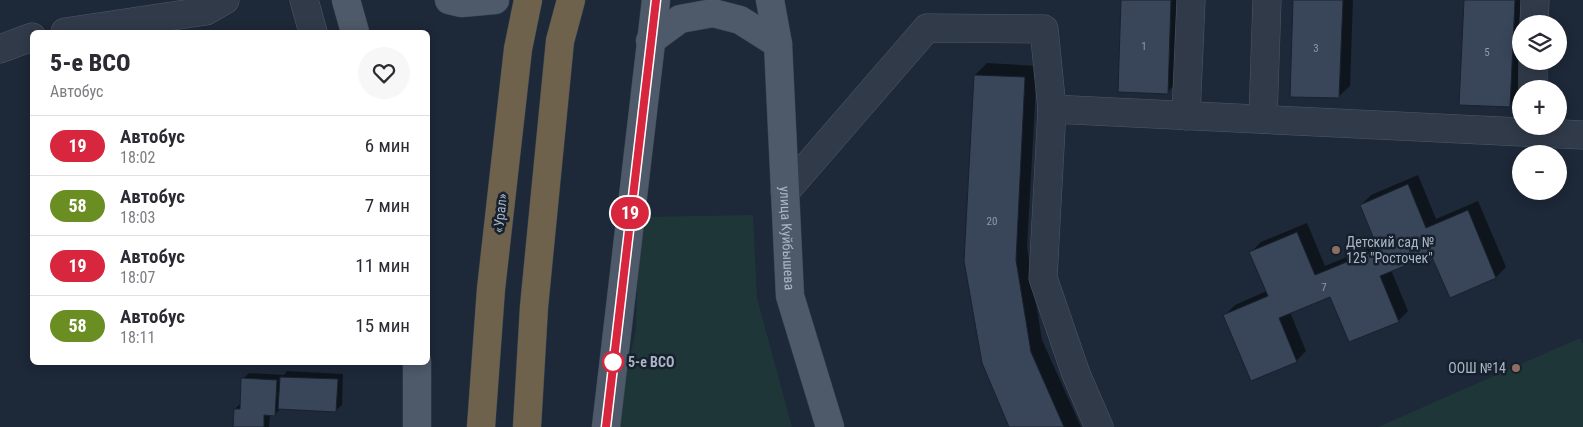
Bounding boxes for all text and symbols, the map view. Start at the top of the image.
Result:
map controls [1512,15,1567,200]
button: layers [1512,15,1567,70]
house number: 1 [1141,40,1147,53]
house number: 3 [1313,42,1319,55]
house number: 5 [1484,46,1490,59]
button: heart [358,47,410,99]
text: 5-е ВСО [50,49,130,77]
button: + [1512,80,1567,135]
text: Автобус [50,82,103,101]
text: Автобус [120,125,185,148]
text: 6 мин [365,134,410,157]
text: 19 [68,135,87,156]
button: − [1512,145,1567,200]
text: 18:02 [120,148,155,167]
text: Автобус [120,185,185,208]
street label: улица Куйбышева [777,186,798,290]
street label: «Урал» [490,192,510,233]
text: 7 мин [365,194,410,217]
text: 58 [68,195,87,216]
line badge: 19 [608,197,652,229]
text: 19 [621,202,639,223]
text: 18:03 [120,208,155,227]
house number: 20 [987,215,997,228]
place label: Детский сад № 125 "Росточек" [1346,234,1434,266]
marker: Детский сад № 125 "Росточек" [1330,244,1342,256]
text: Автобус [120,245,185,268]
text: 11 мин [355,254,410,277]
text: 19 [68,255,87,276]
text: 18:07 [120,268,155,287]
house number: 7 [1321,281,1327,294]
text: Автобус [120,305,185,328]
text: 15 мин [355,314,410,337]
text: 58 [68,315,87,336]
text: 18:11 [120,328,155,347]
marker: 5-е ВСО [602,351,624,373]
place label: 5-е ВСО [628,354,674,370]
place label: ООШ №14 [1448,360,1506,376]
marker: ООШ №14 [1510,362,1522,374]

